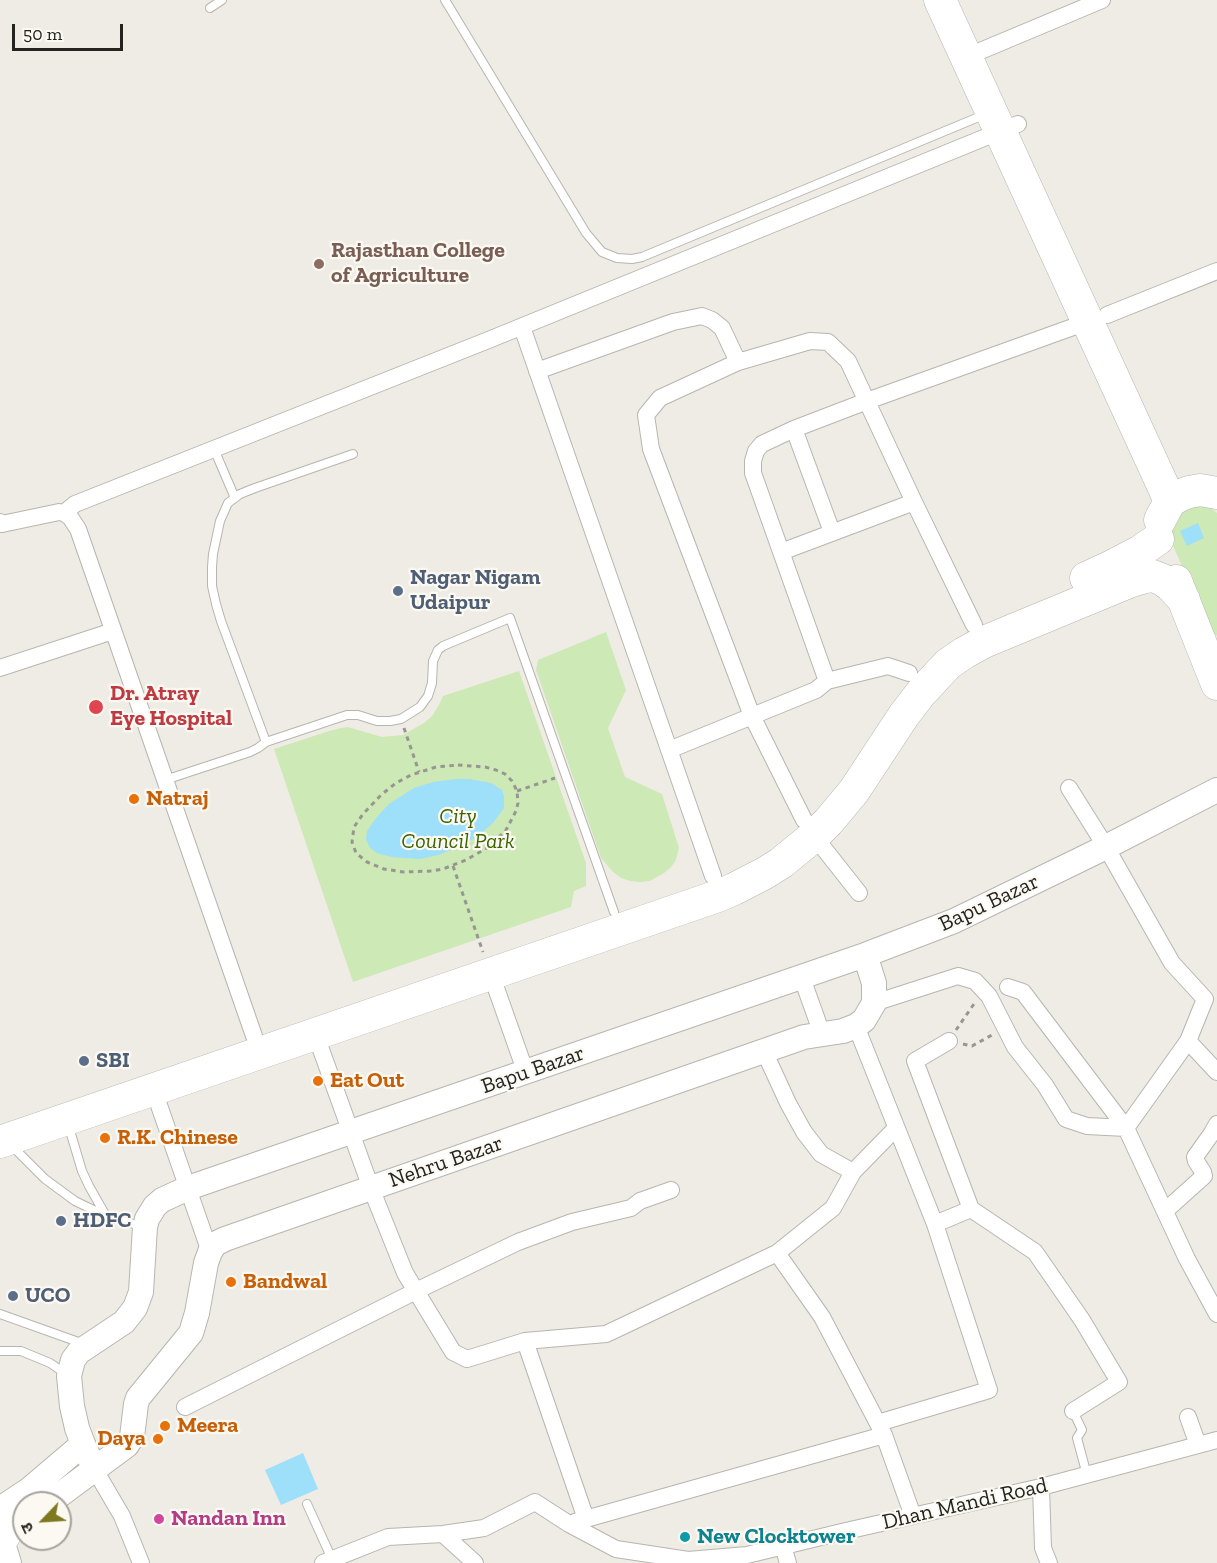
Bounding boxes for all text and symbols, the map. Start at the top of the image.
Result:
scale bar [15,12,126,50]
text: 50 m [23,23,62,45]
place label: Rajasthan College of Agriculture [331,238,505,290]
marker: Rajasthan College of Agriculture [312,257,326,271]
place label: Nagar Nigam Udaipur [410,565,541,616]
marker: Nagar Nigam Udaipur [391,584,405,598]
place label: Dr. Atray Eye Hospital [110,681,232,732]
marker: Dr. Atray Eye Hospital [87,698,105,716]
place label: Natraj [146,786,209,812]
marker: Natraj [127,792,141,806]
park label: City Council Park [401,804,515,855]
street label: Bapu Bazar [935,868,1043,938]
street label: Bapu Bazar [478,1040,588,1100]
place label: SBI [96,1048,130,1074]
marker: SBI [77,1054,91,1068]
place label: Eat Out [330,1068,404,1094]
marker: Eat Out [311,1074,325,1088]
place label: R.K. Chinese [117,1125,238,1151]
street label: Nehru Bazar [385,1130,507,1194]
marker: R.K. Chinese [98,1131,112,1145]
place label: HDFC [73,1208,132,1234]
marker: HDFC [54,1214,68,1228]
place label: Bandwal [243,1269,327,1295]
marker: Bandwal [224,1275,238,1289]
place label: UCO [25,1283,70,1309]
marker: UCO [6,1289,20,1303]
place label: Meera [177,1413,238,1439]
marker: Meera [158,1419,172,1433]
place label: Daya [97,1426,146,1452]
marker: Daya [151,1432,165,1446]
street label: Dhan Mandi Road [880,1472,1050,1536]
north arrow [12,1491,72,1551]
place label: Nandan Inn [171,1506,286,1532]
marker: Nandan Inn [152,1512,166,1526]
text: उ [16,1520,38,1536]
place label: New Clocktower [697,1524,856,1550]
marker: New Clocktower [678,1530,692,1544]

